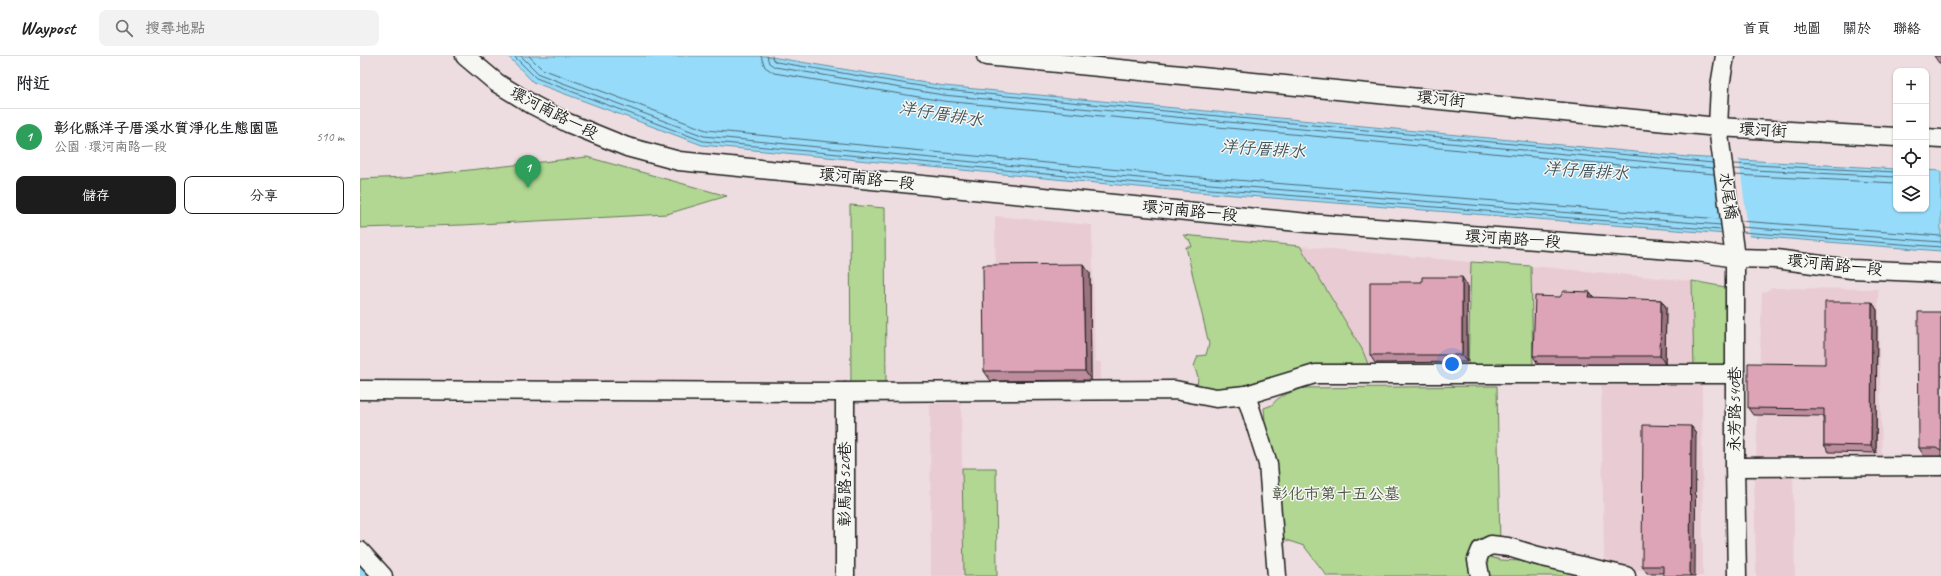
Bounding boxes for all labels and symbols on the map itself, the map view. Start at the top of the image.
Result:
street label: 環河南路一段 [507,82,601,144]
street label: 環河街 [1416,87,1466,111]
water label: 洋仔厝排水 [897,97,986,131]
street label: 環河街 [1739,119,1787,141]
water label: 洋仔厝排水 [1220,136,1307,163]
pin: 1 [515,155,541,188]
water label: 洋仔厝排水 [1543,158,1630,185]
street label: 環河南路一段 [818,164,916,194]
street label: 水尾橋 [1715,171,1741,221]
street label: 環河南路一段 [1141,196,1239,226]
street label: 環河南路一段 [1464,226,1562,252]
street label: 環河南路一段 [1786,250,1884,280]
your location [1442,354,1462,374]
street label: 永芳路540巷 [1725,366,1745,452]
street label: 彰馬路520巷 [835,441,855,527]
park label: 彰化市第十五公墓 [1272,484,1400,504]

